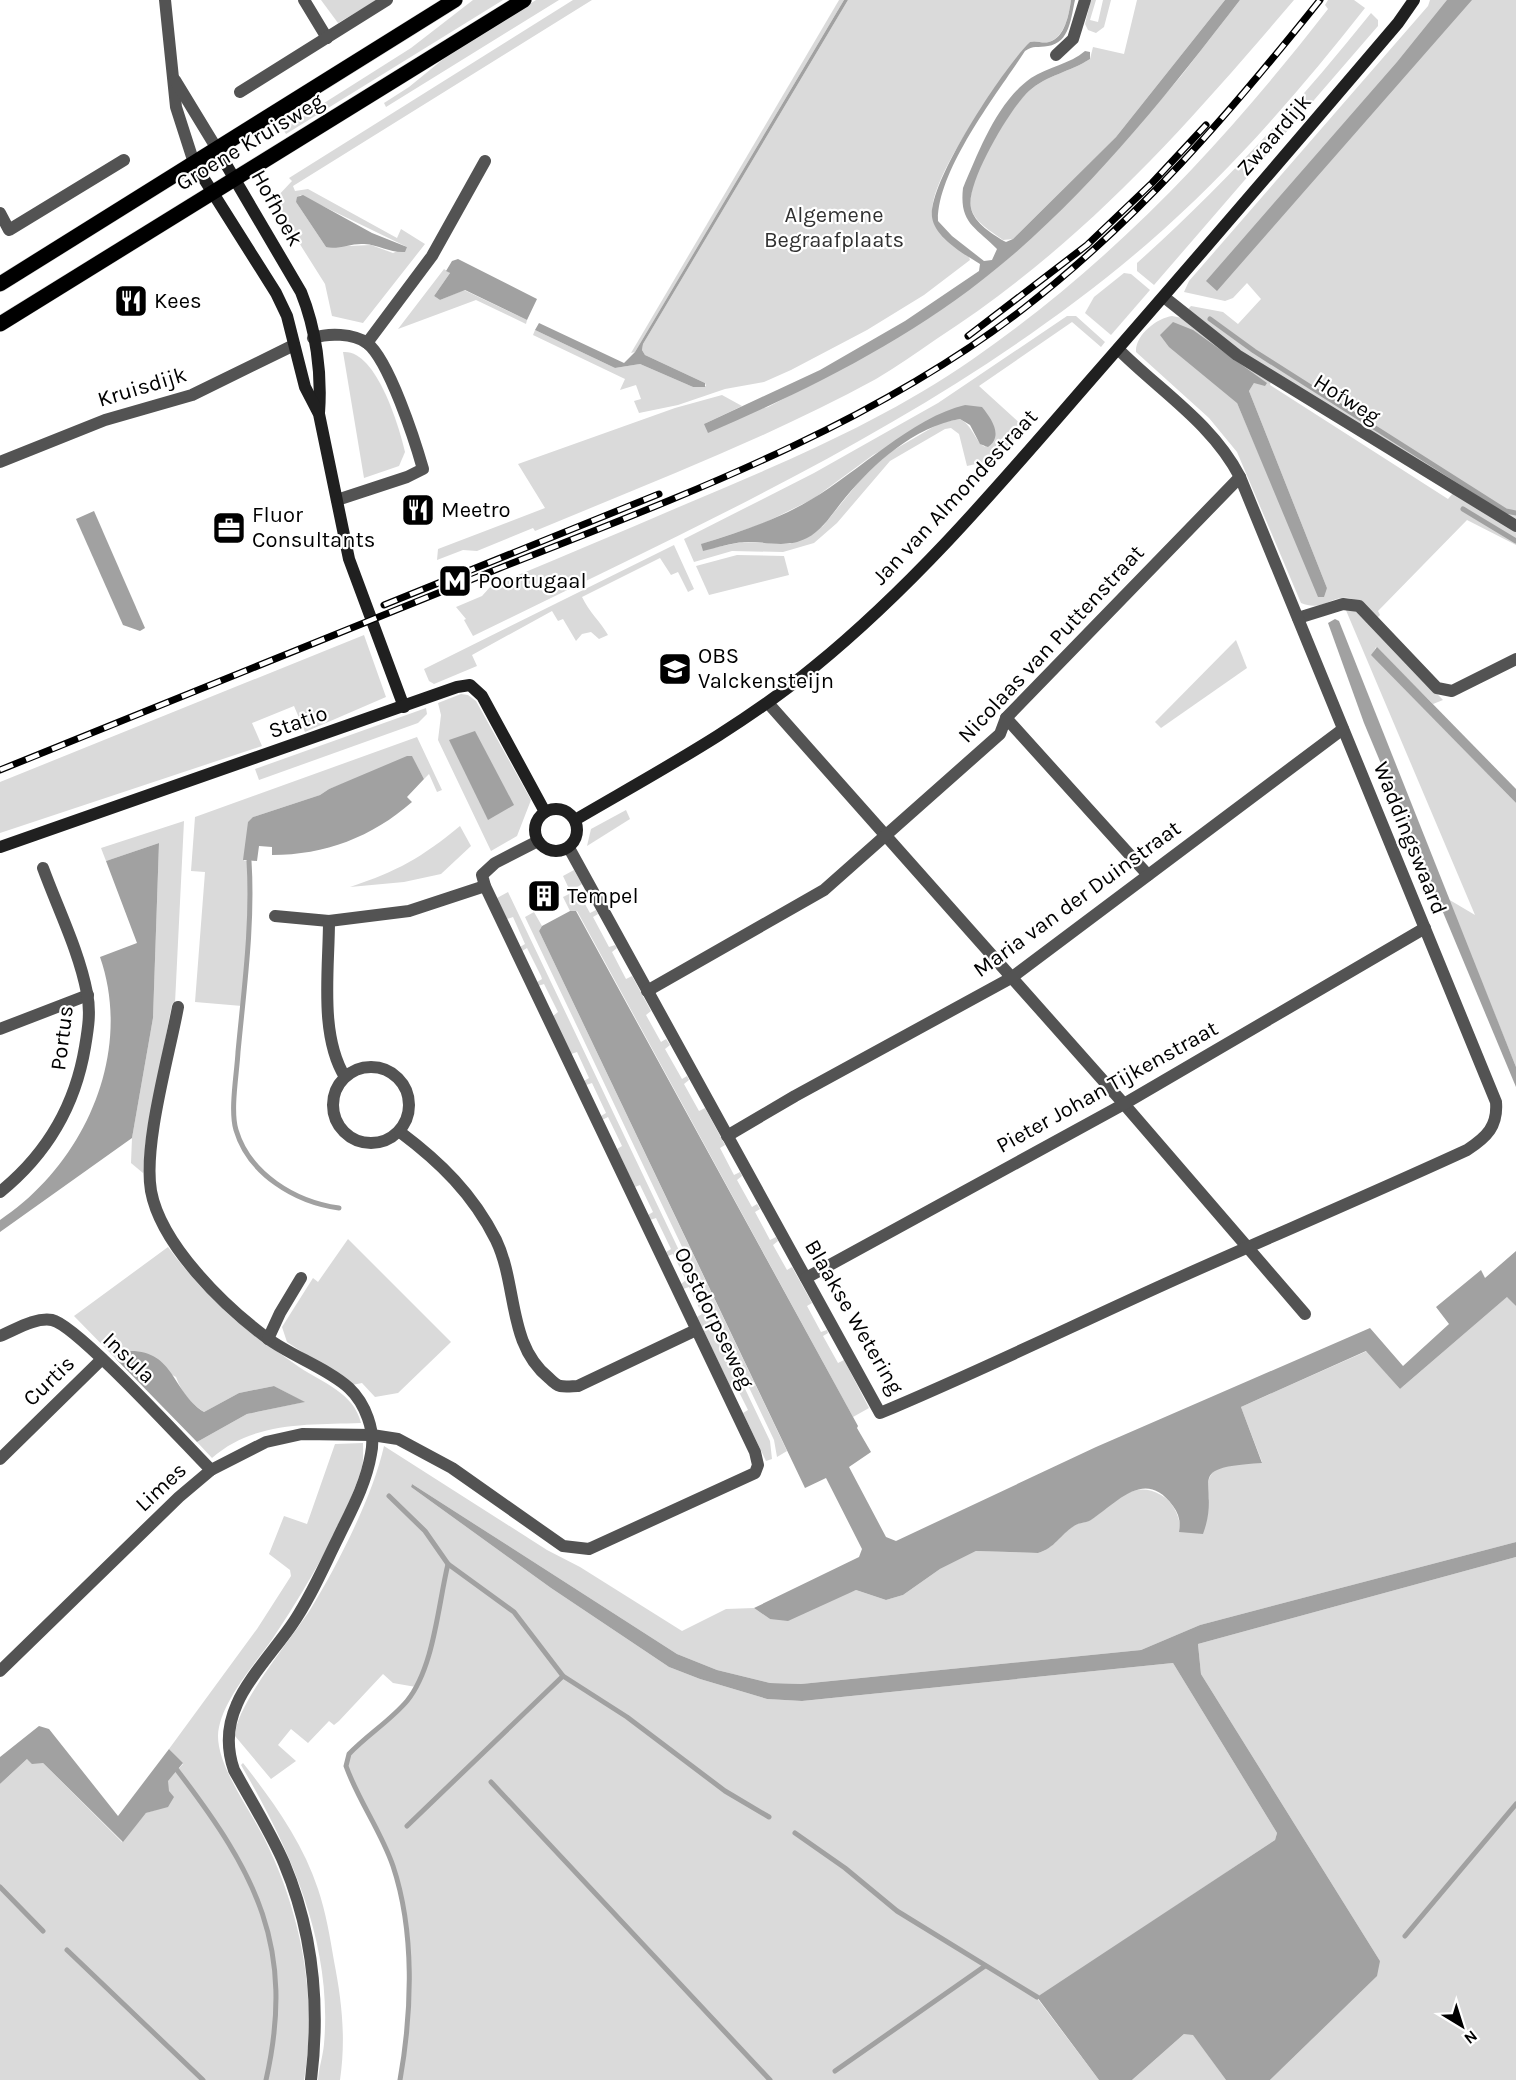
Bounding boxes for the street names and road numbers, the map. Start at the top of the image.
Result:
street label: Groene Kruisweg [171,87,329,196]
street label: Zwaardijk [1231,89,1317,181]
street label: Hofhoek [245,165,309,251]
street label: Kruisdijk [94,361,190,413]
street label: Hofweg [1309,368,1386,430]
street label: Jan van Almondestraat [867,404,1043,590]
street label: Nicolaas van Puttenstraat [953,540,1149,748]
street label: Statio [265,700,331,744]
street label: Waddingswaard [1368,758,1452,918]
street label: Maria van der Duinstraat [968,815,1186,983]
street label: Portus [45,1004,79,1072]
street label: Pieter Johan Tijkenstraat [992,1015,1222,1159]
street label: Blaakse Wetering [799,1235,909,1400]
street label: Oostdorpseweg [668,1243,760,1394]
street label: Insula [97,1327,161,1389]
street label: Curtis [18,1350,80,1412]
street label: Limes [130,1457,192,1517]

